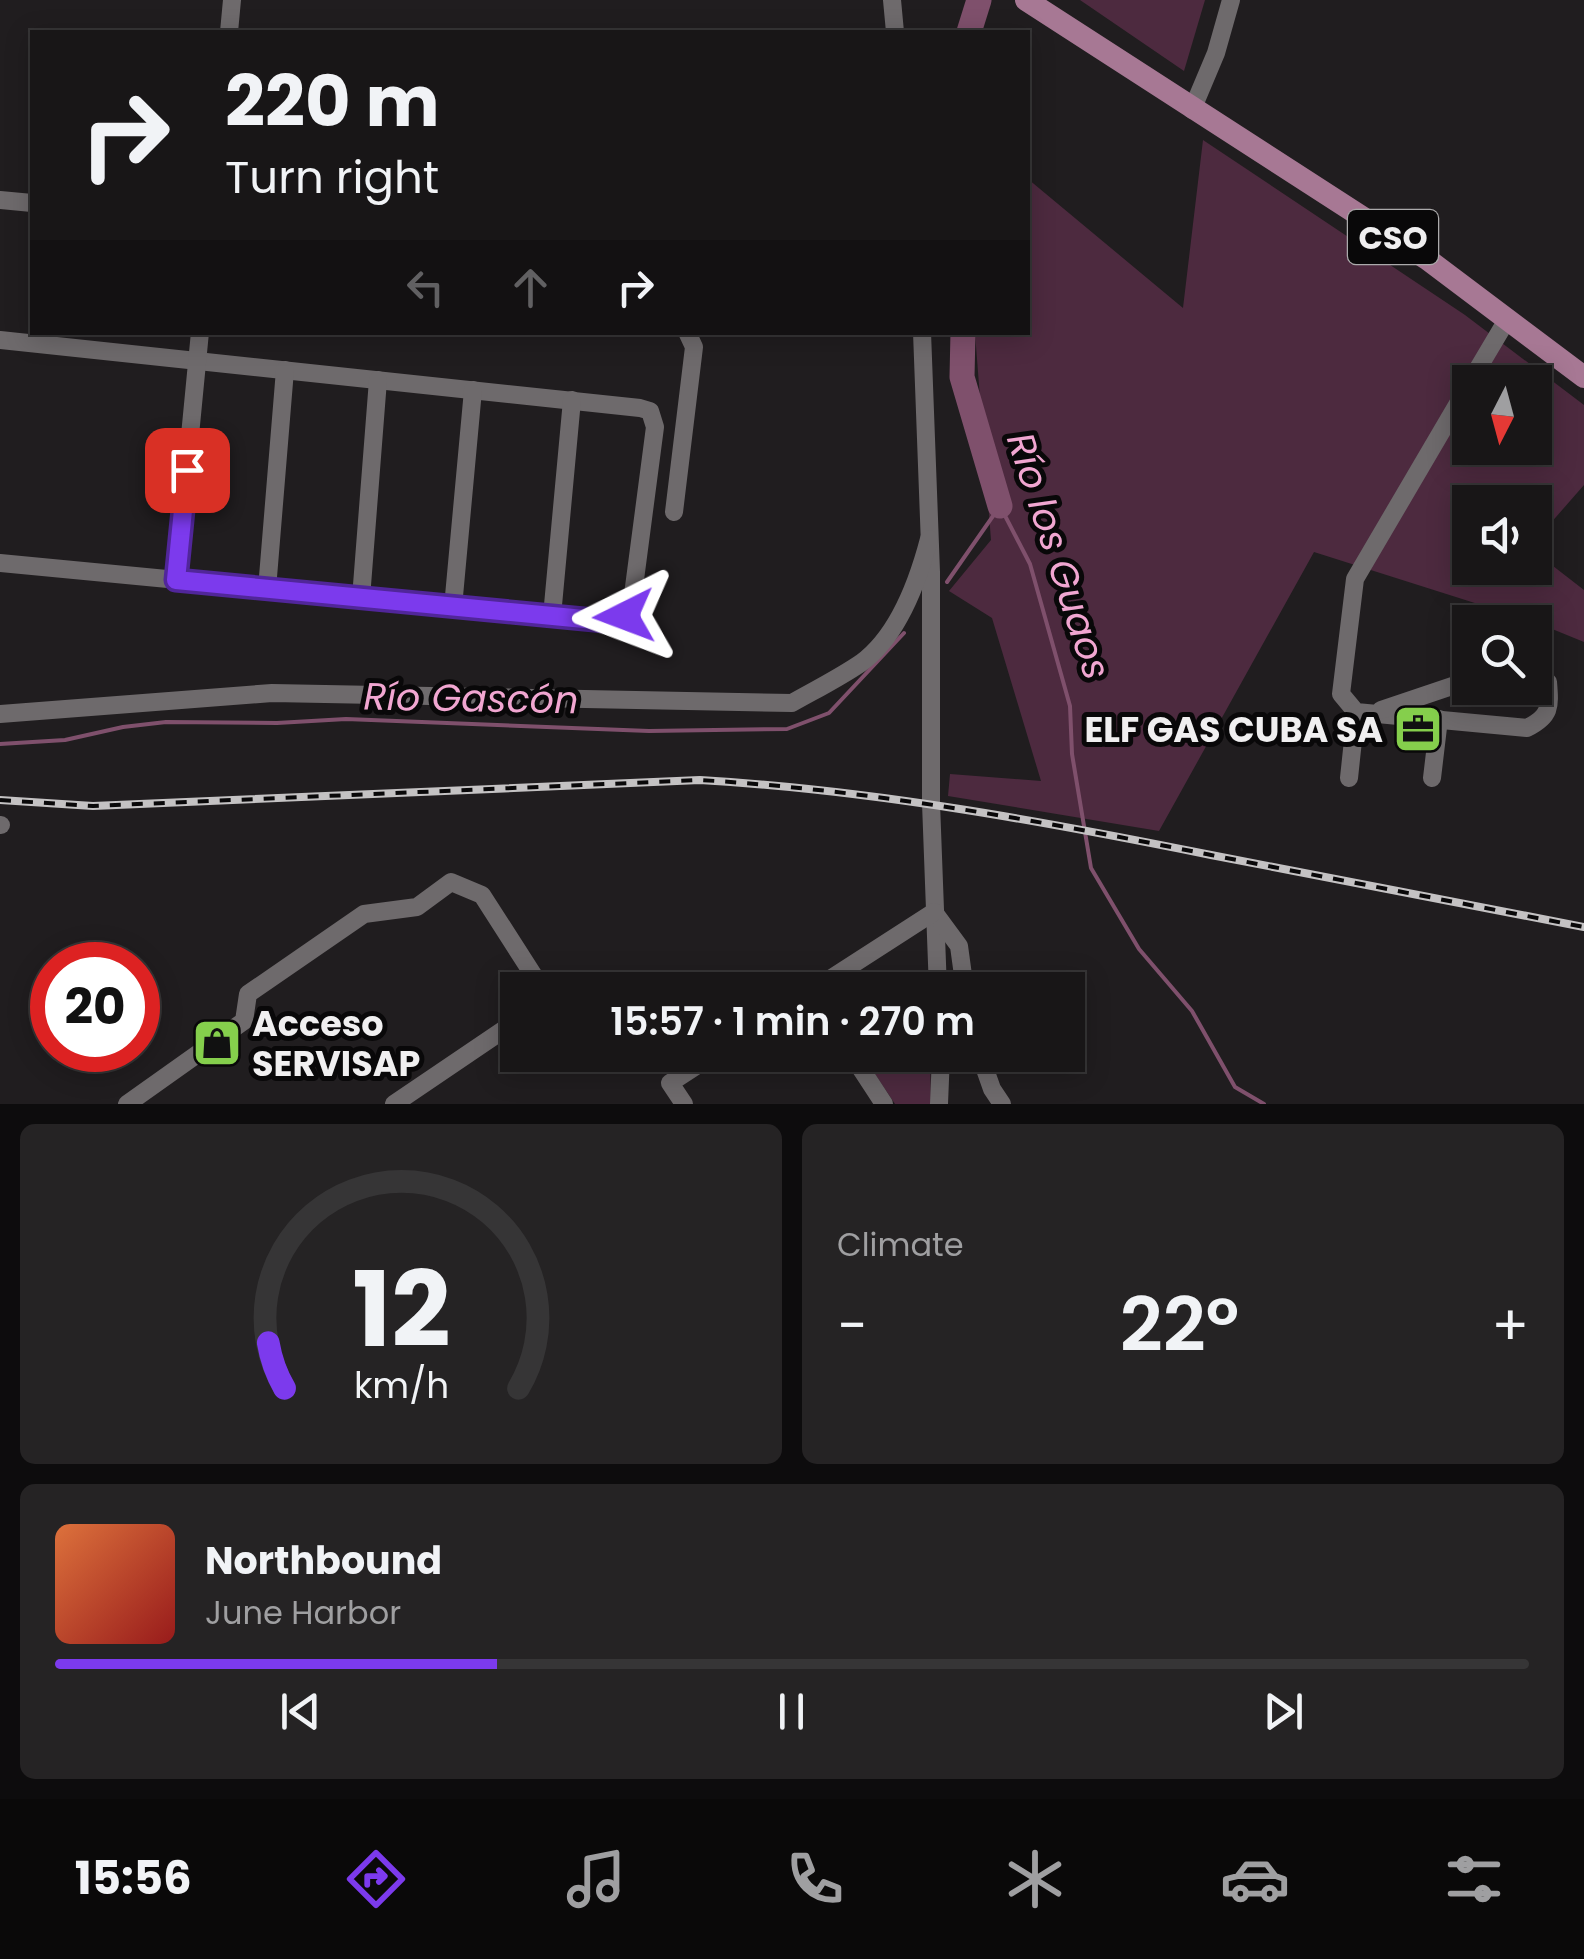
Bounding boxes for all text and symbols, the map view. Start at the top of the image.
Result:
text: 220 m [225,52,440,151]
icon: right [60,70,190,200]
text: Turn right [225,146,439,209]
road number: CSO [1348,210,1438,264]
icon: left [398,260,453,315]
icon: ahead [503,260,558,315]
icon: right [608,260,663,315]
north arrow [1452,365,1552,465]
map controls [1452,365,1552,705]
water label: Río los Guaos [994,426,1124,686]
pin [145,428,230,513]
icon: arrive [160,443,215,498]
button: sound [1452,485,1552,585]
position arrow [572,564,676,668]
button: search [1452,605,1552,705]
water label: Río Gascón [363,670,579,726]
office icon: ELF GAS CUBA SA [1392,703,1444,755]
place label: ELF GAS CUBA SA [1084,705,1383,754]
speed limit sign: 20 [30,942,160,1072]
text: 15:57 · 1 min · 270 m [610,995,975,1048]
place label: Acceso SERVISAP [252,999,420,1088]
shop icon: Acceso SERVISAP [191,1017,243,1069]
text: Climate [837,1222,964,1267]
text: 12 [352,1237,450,1382]
text: 22° [1120,1272,1239,1377]
text: − [837,1287,867,1364]
text: + [1491,1287,1529,1364]
text: km/h [353,1360,449,1411]
text: Northbound [205,1534,442,1587]
text: June Harbor [205,1590,401,1635]
icon: previous [273,1684,328,1739]
icon: pause [764,1684,819,1739]
icon: next [1256,1684,1311,1739]
icon: directions [341,1844,411,1914]
icon: music [561,1844,631,1914]
icon: phone [780,1844,850,1914]
icon: climate [1000,1844,1070,1914]
icon: car [1220,1844,1290,1914]
icon: filters [1439,1844,1509,1914]
text: 15:56 [75,1847,192,1910]

